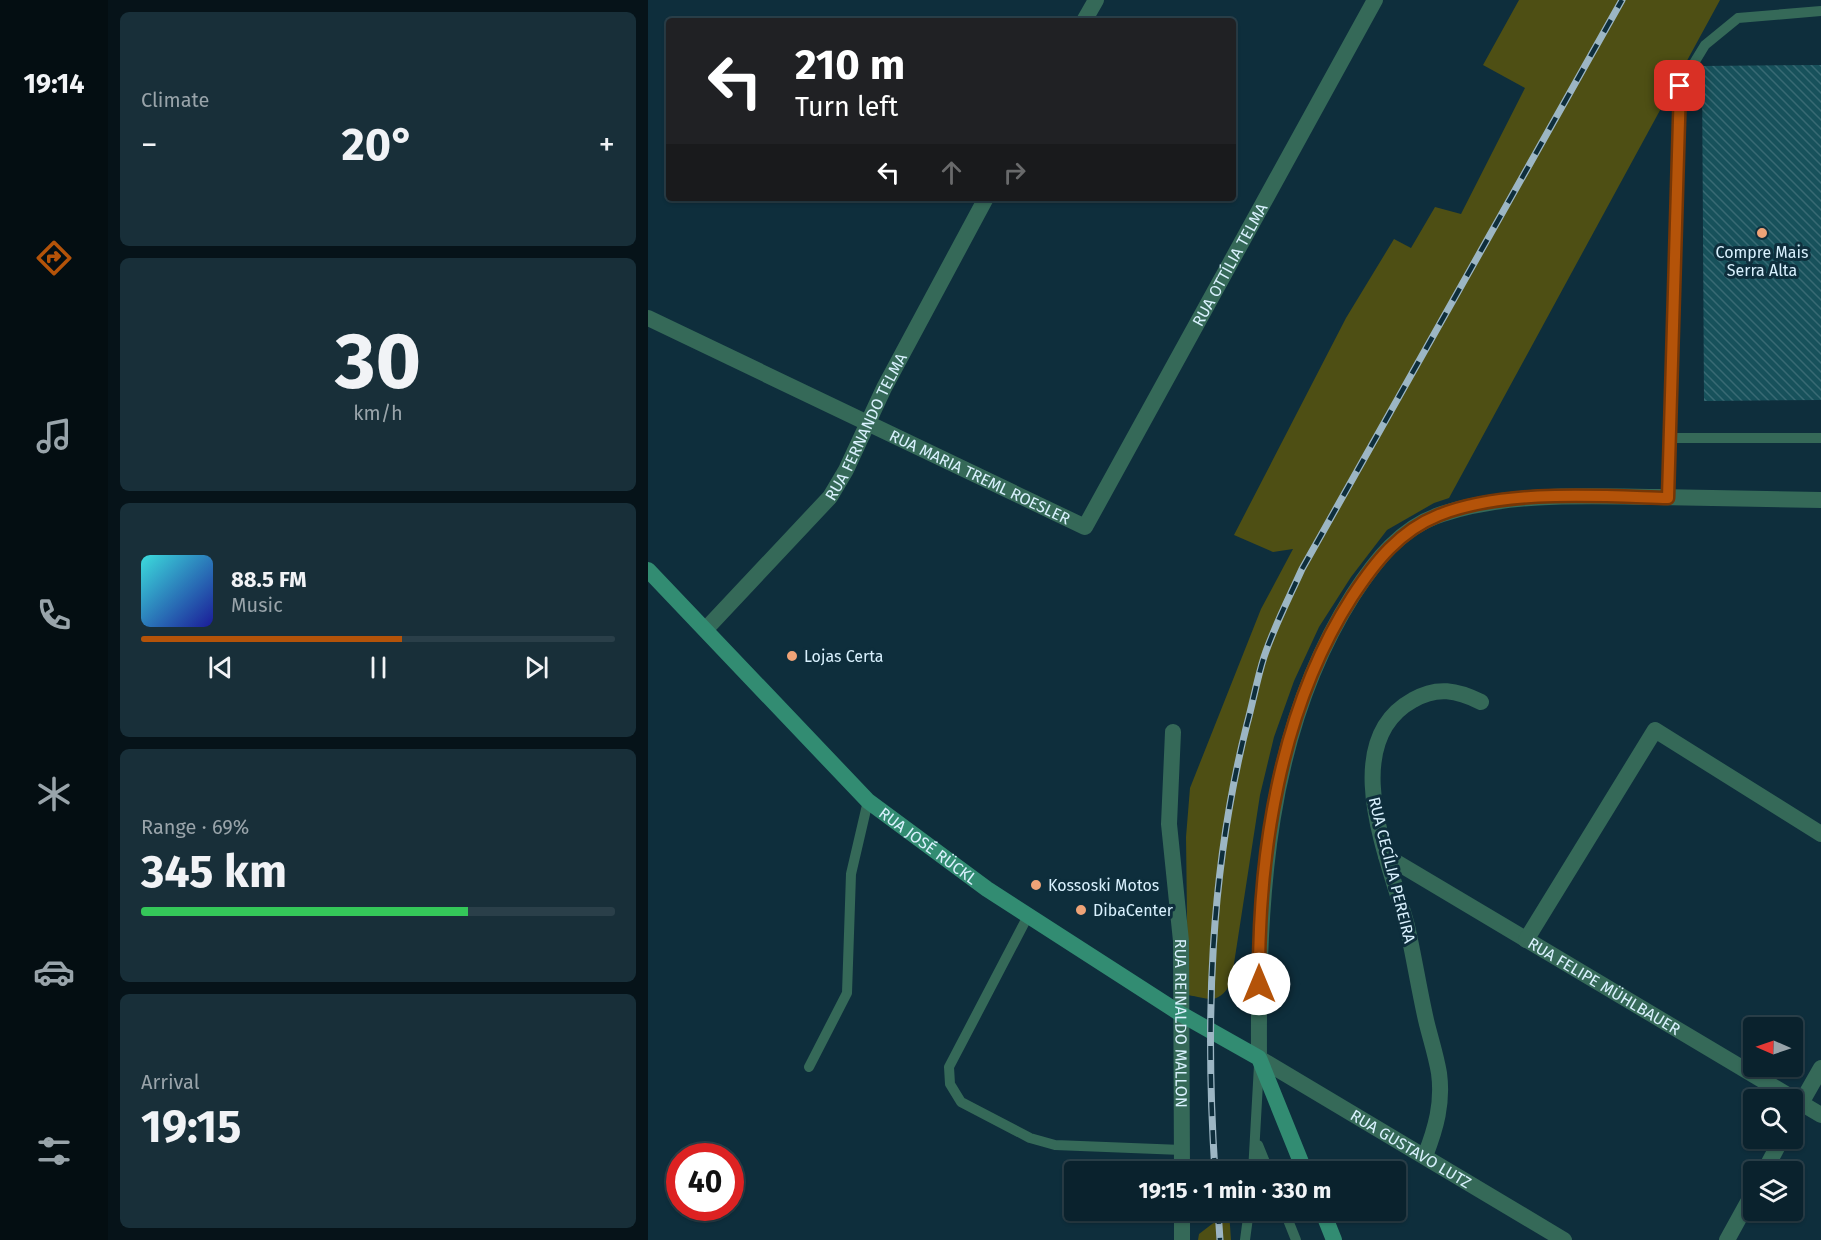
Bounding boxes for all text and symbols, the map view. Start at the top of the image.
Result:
text: 210 m [795,40,905,90]
icon: left [696,42,774,120]
pin [1654,60,1705,111]
text: 19:14 [24,68,85,100]
icon: arrive [1663,69,1696,102]
text: Climate [141,88,209,112]
text: Turn left [795,91,898,123]
text: 20° [341,118,415,172]
text: − [141,125,158,165]
text: + [599,125,615,165]
icon: left [872,156,905,189]
icon: ahead [935,156,968,189]
icon: right [998,156,1031,189]
street label: RUA OTTÍLIA TELMA [1188,199,1271,329]
marker: Compre Mais Serra Alta [1755,226,1769,240]
icon: directions [33,237,75,279]
place label: Compre Mais Serra Alta [1716,243,1809,280]
text: 30 [335,315,421,409]
street label: RUA FERNANDO TELMA [821,349,911,504]
text: km/h [353,401,403,425]
icon: music [33,415,75,457]
street label: RUA MARIA TREML ROESLER [887,425,1074,528]
text: 88.5 FM [231,566,307,593]
text: Music [231,593,283,617]
icon: phone [33,594,75,636]
place label: Lojas Certa [804,647,884,666]
marker: Lojas Certa [785,649,799,663]
icon: previous [204,651,237,684]
icon: pause [362,651,395,684]
icon: next [520,651,553,684]
icon: climate [33,773,75,815]
street label: RUA CECÍLIA PEREIRA [1365,795,1421,946]
street label: RUA JOSÉ RÜCKL [875,803,981,888]
text: Range · 69% [141,815,249,839]
text: 345 km [141,845,287,899]
place label: Kossoski Motos [1048,876,1159,895]
marker: Kossoski Motos [1029,878,1043,892]
place label: DibaCenter [1093,901,1174,920]
marker: DibaCenter [1074,903,1088,917]
street label: RUA FELIPE MÜHLBAUER [1525,933,1684,1039]
street label: RUA REINALDO MALLON [1171,939,1191,1108]
icon: car [33,951,75,993]
position arrow [1227,952,1291,1016]
north arrow [1743,1017,1803,1077]
map controls [1743,1017,1803,1221]
text: Arrival [141,1070,200,1094]
button: search [1743,1089,1803,1149]
text: 19:15 [141,1100,241,1154]
street label: RUA GUSTAVO LUTZ [1347,1105,1475,1192]
icon: filters [33,1130,75,1172]
speed limit sign: 40 [666,1143,744,1221]
button: layers [1743,1161,1803,1221]
text: 19:15 · 1 min · 330 m [1139,1177,1331,1204]

